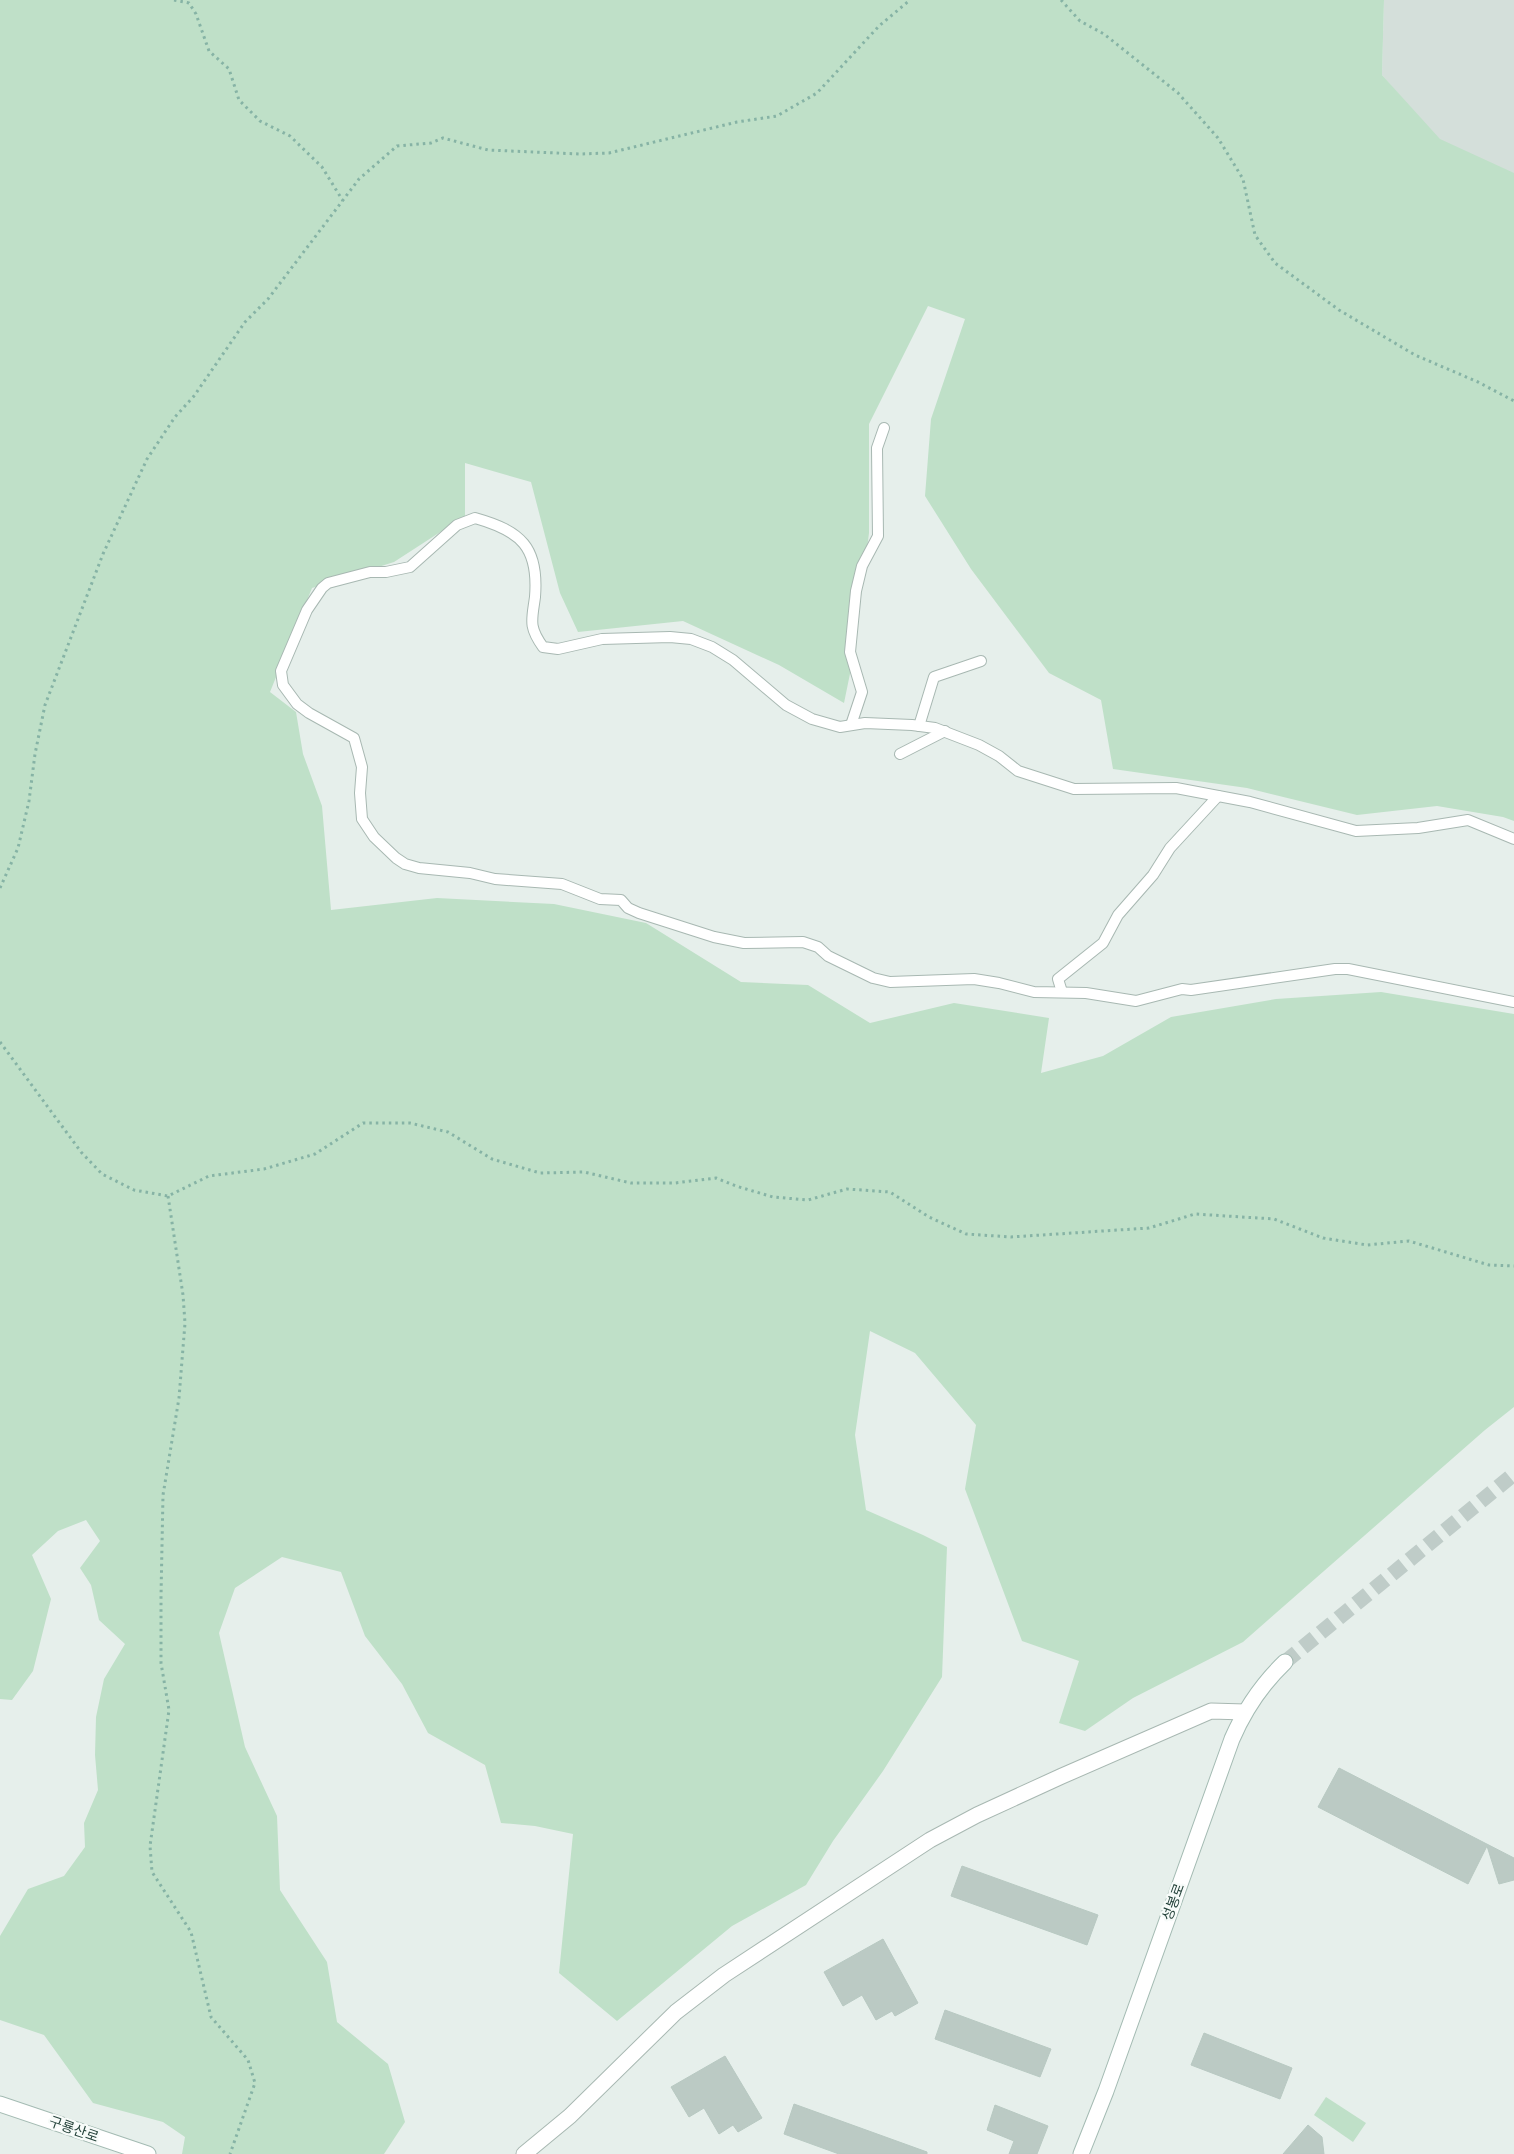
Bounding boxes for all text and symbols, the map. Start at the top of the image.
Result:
street label: 성봉로 [1159,1881,1187,1923]
street label: 구룡산로 [47,2113,101,2145]

